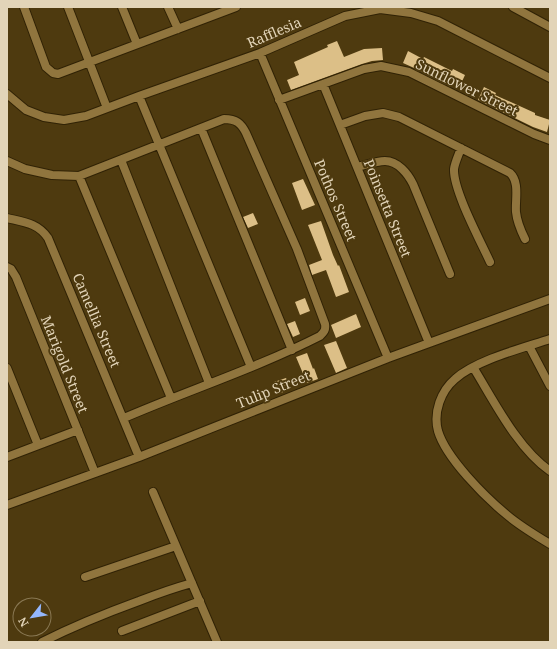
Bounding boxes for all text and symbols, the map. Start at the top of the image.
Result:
street label: Rafflesia [244,12,304,52]
street label: Sunflower Street [413,54,521,120]
street label: Pothos Street [310,156,362,244]
street label: Poinsetta Street [360,156,416,260]
street label: Camellia Street [69,270,125,370]
street label: Marigold Street [37,313,93,416]
street label: Tulip Street [233,366,313,412]
north arrow [12,597,52,637]
text: N [14,615,32,630]

